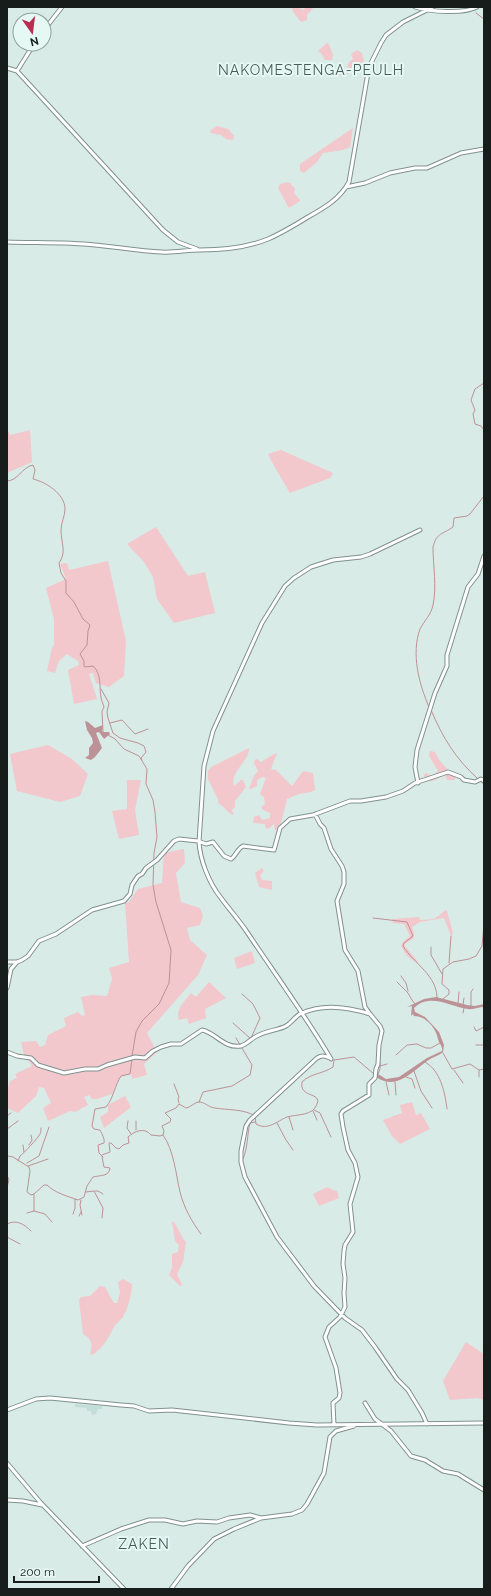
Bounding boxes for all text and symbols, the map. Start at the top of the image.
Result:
north arrow [12,12,52,52]
text: N [29,34,40,49]
district label: NAKOMESTENGA-PEULH [218,62,404,78]
district label: ZAKEN [118,1536,170,1552]
scale bar [14,1558,99,1584]
text: 200 m [20,1565,55,1579]

